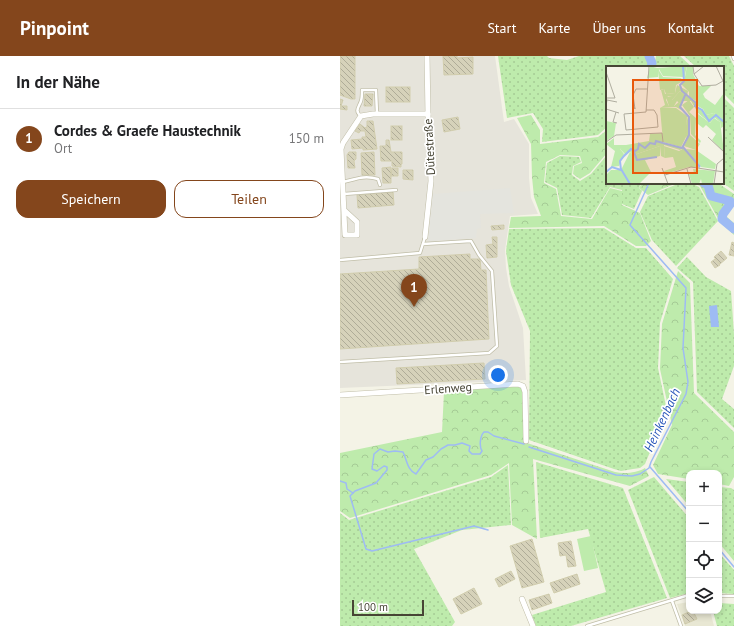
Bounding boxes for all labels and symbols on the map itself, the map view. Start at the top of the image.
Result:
inset map [606,66,724,184]
street label: Dütestraße [420,118,438,176]
pin: 1 [401,274,427,307]
your location [488,365,508,385]
street label: Erlenweg [424,379,472,397]
water label: Heinkenbach [640,385,684,455]
scale bar [352,598,424,617]

